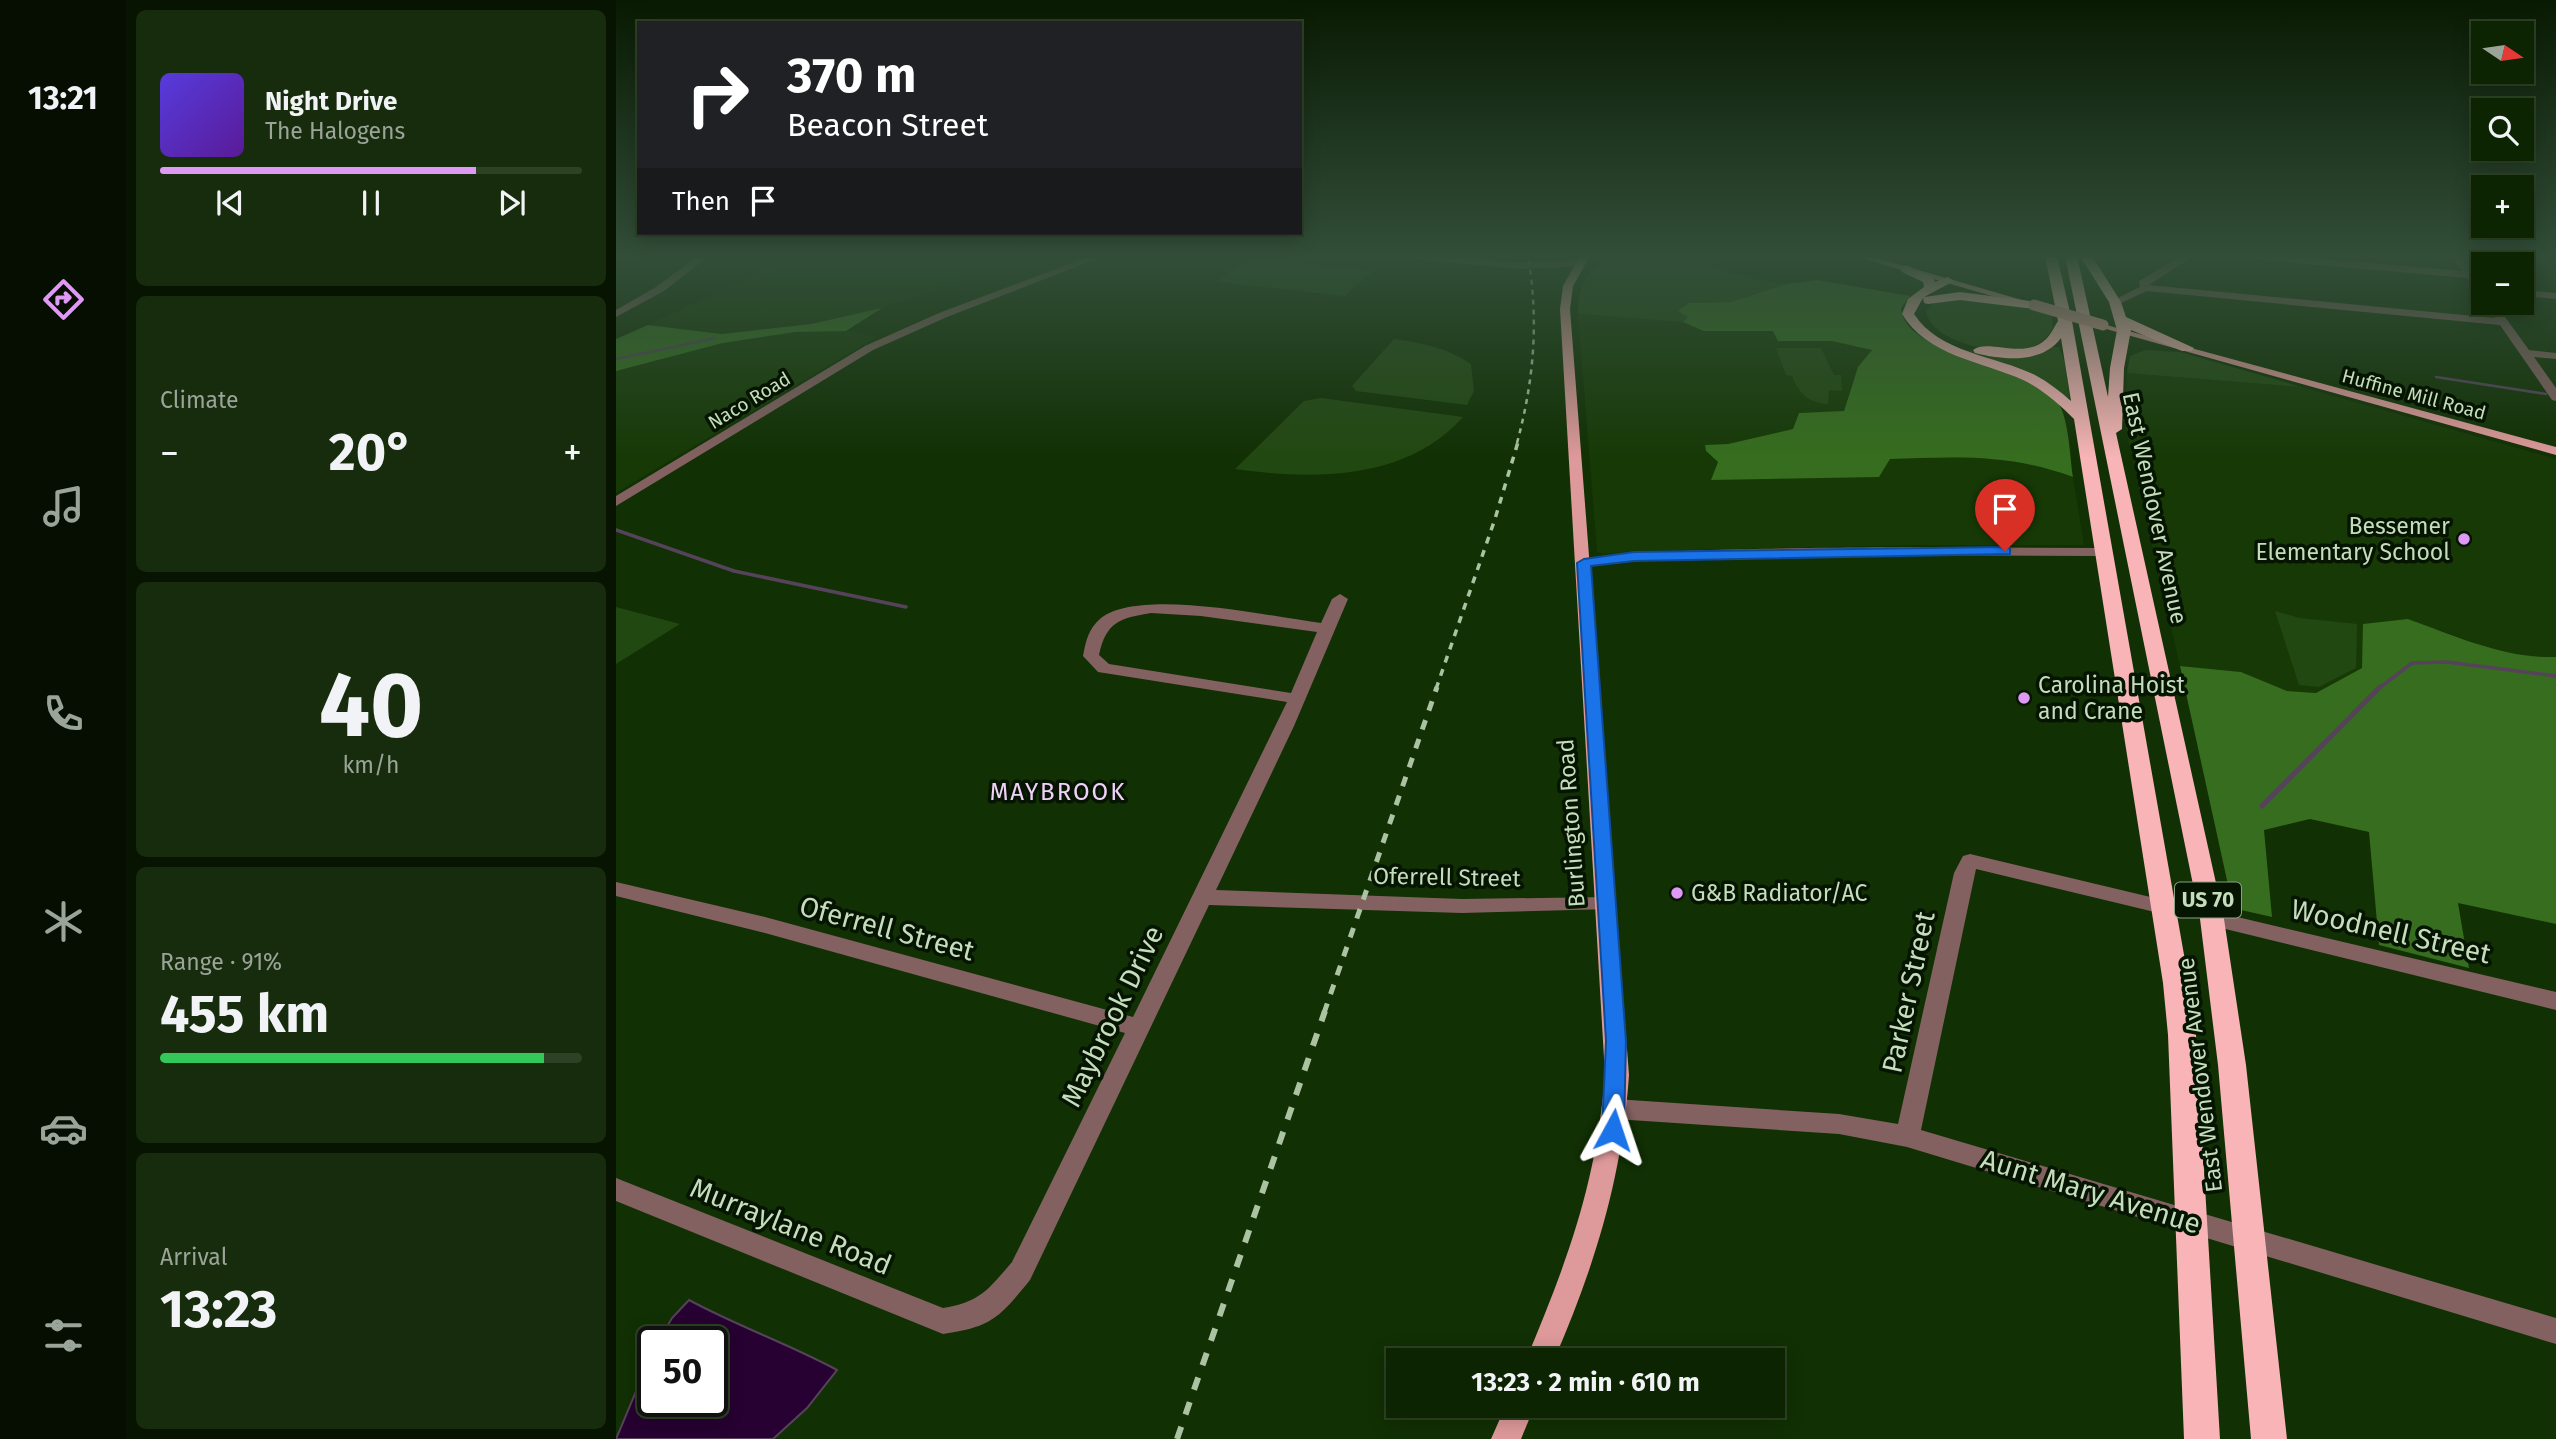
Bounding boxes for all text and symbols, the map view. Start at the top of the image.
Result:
north arrow [2471,21,2534,84]
map controls [2471,21,2534,315]
text: 370 m [787,46,916,105]
icon: right [672,49,763,140]
text: 13:21 [28,79,98,117]
text: Night Drive [265,86,397,117]
button: search [2471,98,2534,161]
text: Beacon Street [787,106,988,144]
text: The Halogens [265,117,405,145]
button: + [2471,175,2534,238]
icon: arrive [744,182,782,220]
icon: previous [211,184,249,222]
icon: pause [352,184,390,222]
icon: next [493,184,531,222]
text: Then [672,186,730,217]
button: − [2471,252,2534,315]
icon: directions [39,275,88,324]
street label: Huffine Mill Road [2339,364,2488,425]
street label: Naco Road [704,367,795,434]
text: Climate [160,386,239,414]
street label: East Wendover Avenue [2117,389,2193,627]
text: 20° [329,421,413,484]
text: − [160,430,179,476]
text: + [563,430,582,476]
pin [1975,479,2035,551]
icon: music [39,482,88,531]
icon: arrive [1986,490,2024,528]
place label: Bessemer Elementary School [2255,512,2450,566]
marker: Bessemer Elementary School [2456,531,2472,547]
text: 40 [319,651,423,760]
place label: Carolina Hoist and Crane [2038,671,2185,725]
icon: phone [39,689,88,738]
marker: Carolina Hoist and Crane [2016,690,2032,706]
street label: Burlington Road [1551,738,1591,908]
text: km/h [343,751,399,779]
district label: MAYBROOK [990,778,1126,806]
street label: Oferrell Street [1373,862,1522,892]
place label: G&B Radiator/AC [1691,879,1867,907]
road number: US 70 [2175,883,2241,918]
marker: G&B Radiator/AC [1669,885,1685,901]
street label: Oferrell Street [796,889,979,968]
street label: Woodnell Street [2288,892,2495,971]
icon: climate [39,897,88,946]
street label: Parker Street [1875,907,1942,1076]
street label: Maybrook Drive [1054,920,1170,1112]
text: Range · 91% [160,948,282,976]
street label: East Wendover Avenue [2172,956,2228,1194]
text: 455 km [160,983,329,1046]
position arrow [1576,1093,1650,1167]
icon: car [39,1104,88,1153]
street label: Aunt Mary Avenue [1977,1142,2205,1241]
street label: Murraylane Road [685,1171,896,1282]
text: Arrival [160,1243,227,1271]
text: 13:23 [160,1278,277,1341]
icon: filters [39,1311,88,1360]
speed limit sign: 50 [637,1326,728,1417]
text: 13:23 · 2 min · 610 m [1471,1367,1700,1398]

